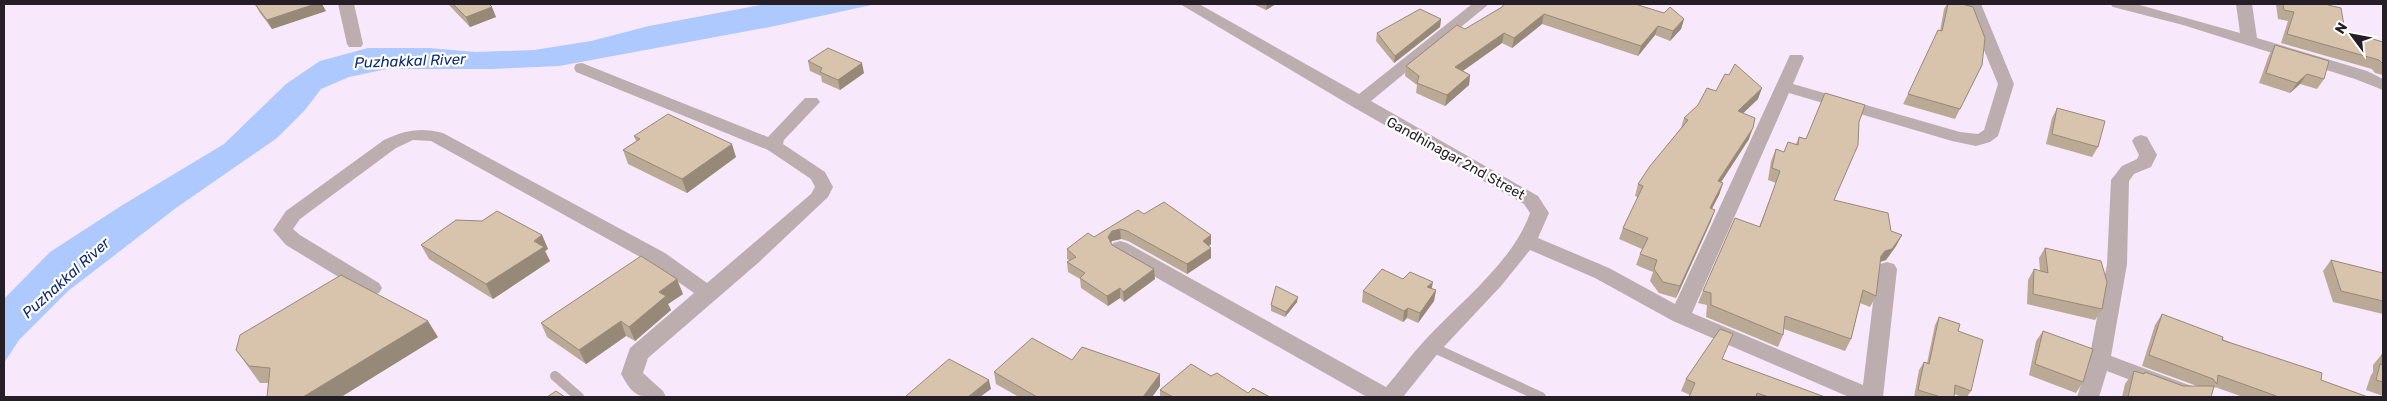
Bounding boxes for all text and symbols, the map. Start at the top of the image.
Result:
north arrow [2327,10,2377,60]
text: N [2332,20,2351,37]
water label: Puzhakkal River [354,50,467,72]
street label: Gandhinagar 2nd Street [1384,113,1528,204]
water label: Puzhakkal River [19,233,114,322]

